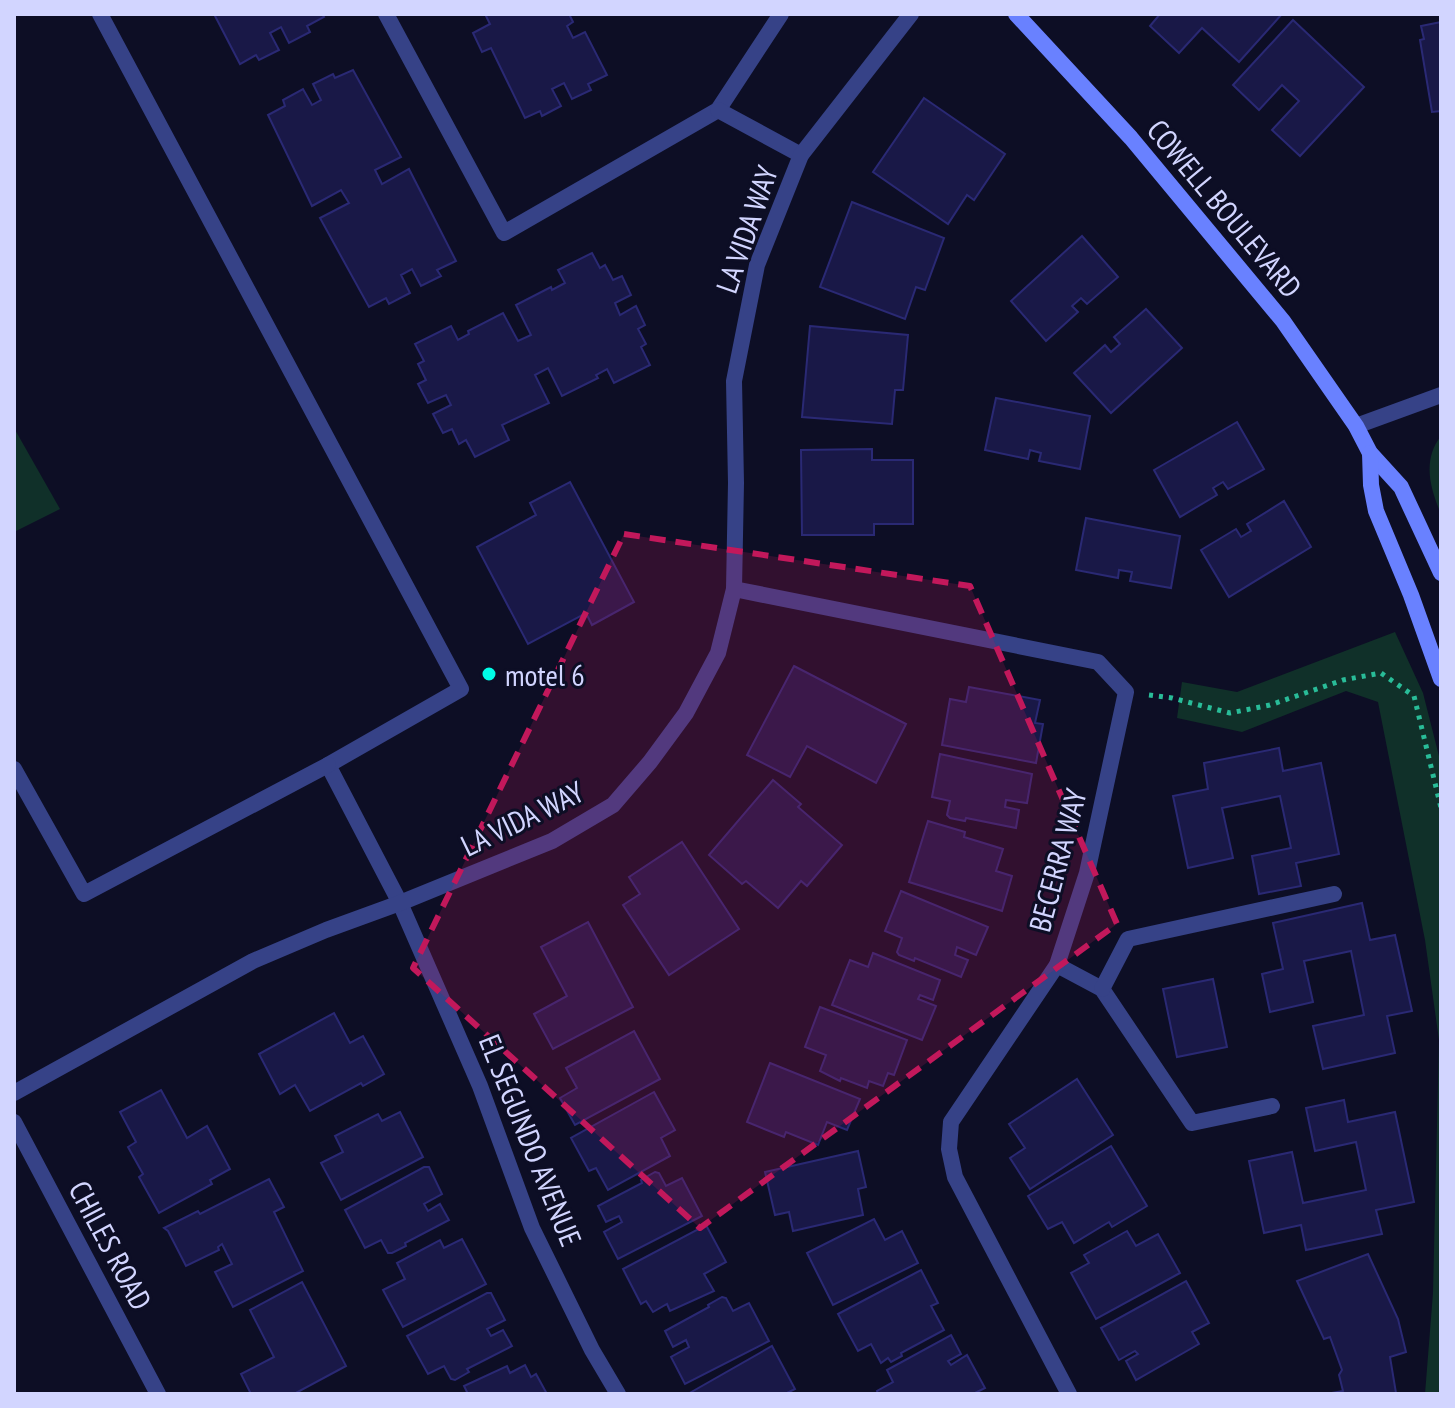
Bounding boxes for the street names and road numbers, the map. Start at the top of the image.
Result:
street label: COWELL BOULEVARD [1139,111,1311,305]
street label: LA VIDA WAY [706,160,786,298]
street label: LA VIDA WAY [454,771,590,864]
street label: BECERRA WAY [1019,784,1095,936]
street label: EL SEGUNDO AVENUE [471,1028,591,1252]
street label: CHILES ROAD [61,1174,161,1316]

